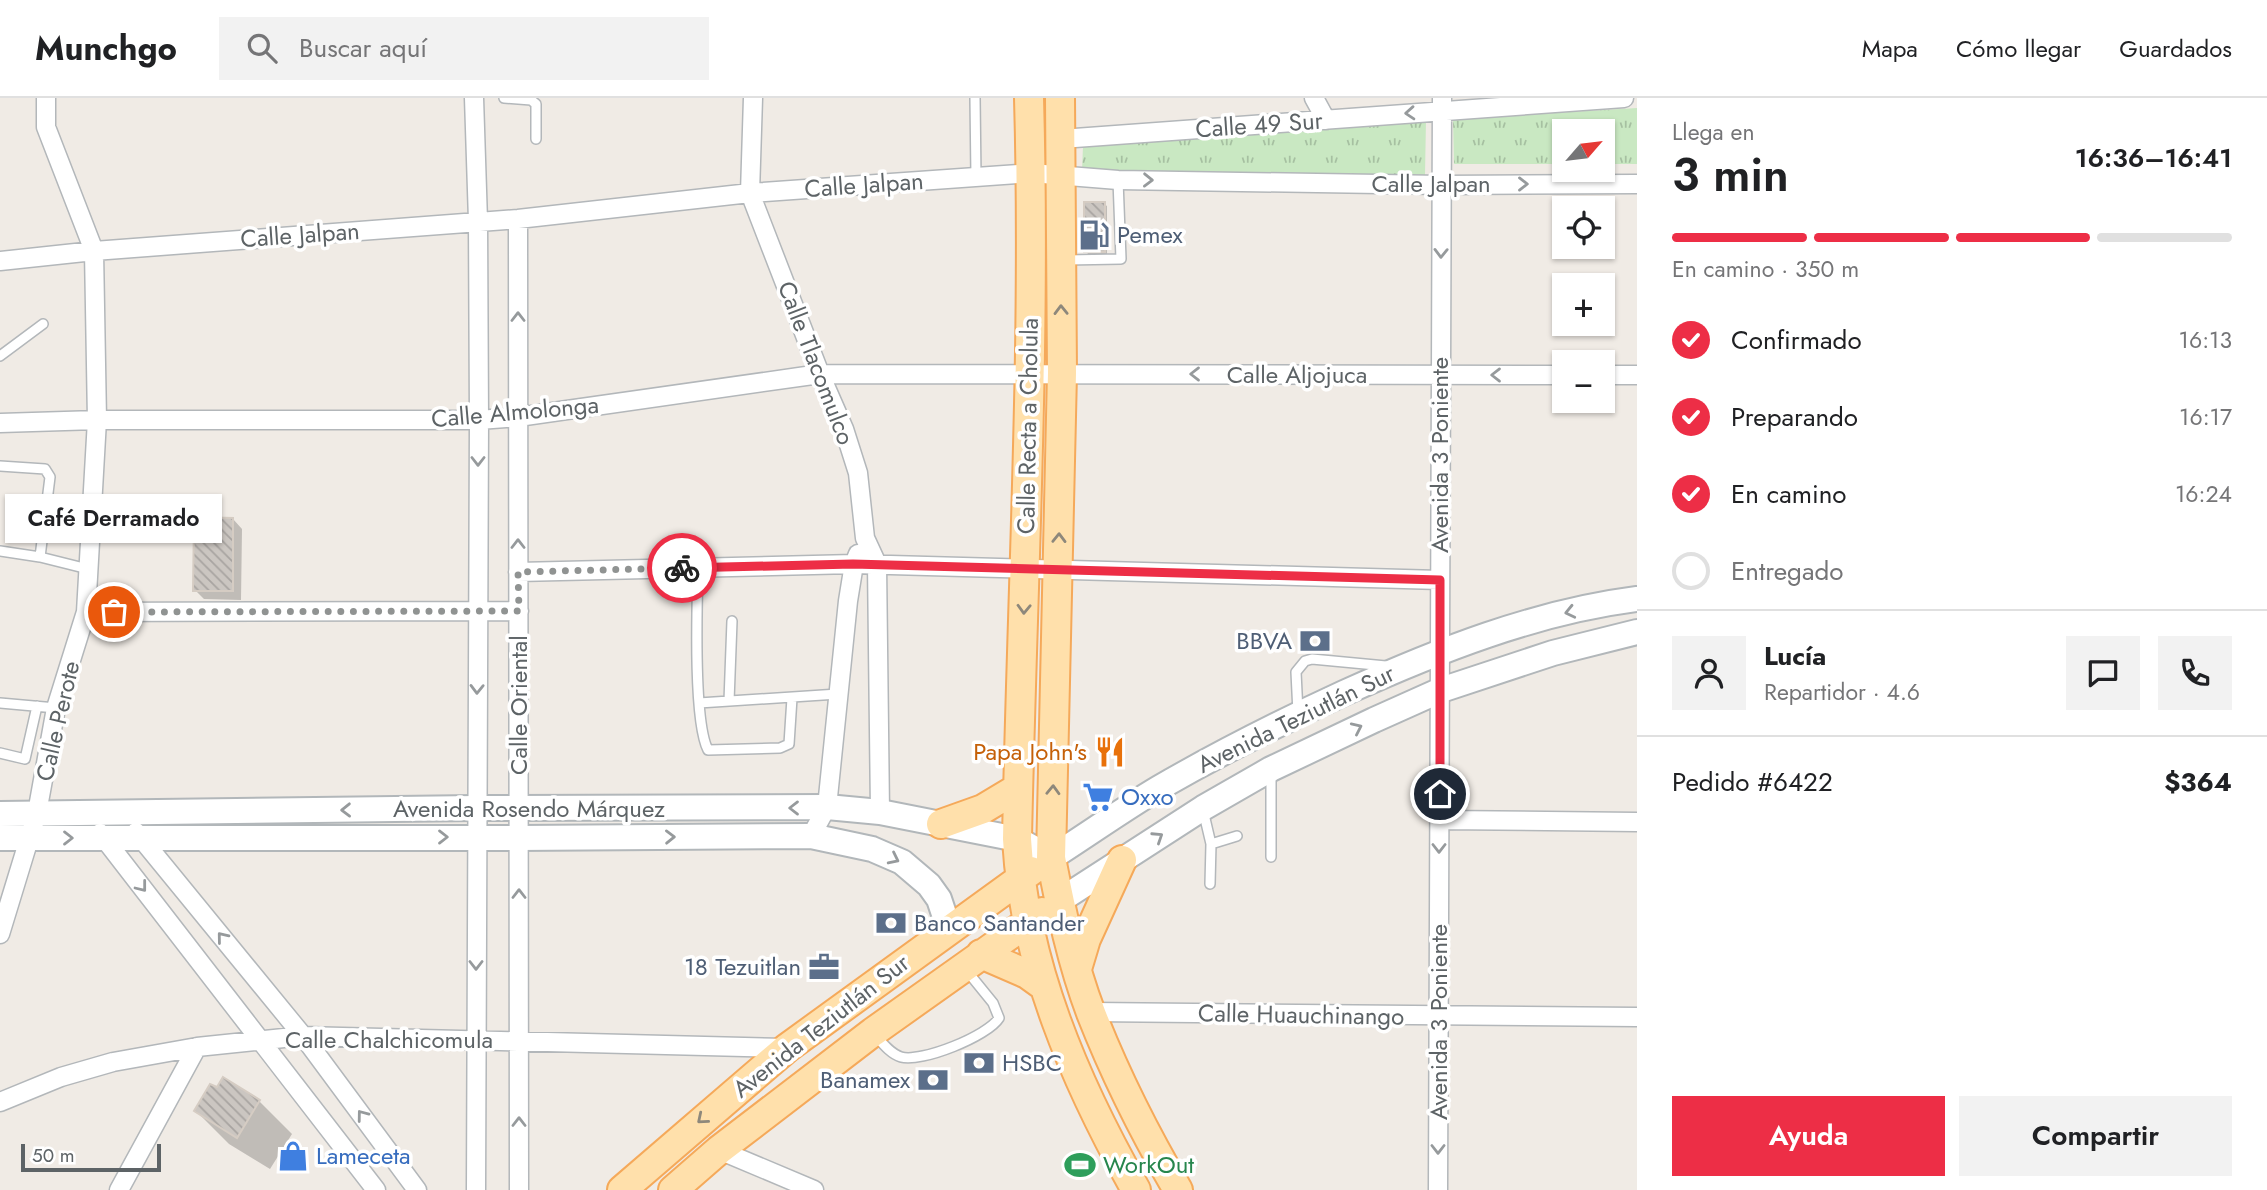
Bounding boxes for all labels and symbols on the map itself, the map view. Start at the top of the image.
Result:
street label: Calle 49 Sur [1194,103,1325,146]
one-way arrow [1404,106,1415,121]
north arrow [1552,119,1615,182]
street label: Calle Jalpan [803,163,925,206]
street label: Calle Jalpan [1371,166,1491,201]
one-way arrow [1144,172,1154,188]
one-way arrow [1518,176,1529,192]
street label: Calle Jalpan [239,213,361,256]
place label: Pemex [1117,217,1184,252]
fuel station icon: Pemex [1077,218,1111,252]
one-way arrow [1433,248,1449,259]
street label: Calle Tlacomulco [769,276,864,450]
one-way arrow [1054,304,1069,315]
one-way arrow [510,311,526,322]
street label: Calle Recta a Cholula [1008,317,1047,534]
street label: Calle Aljojuca [1227,357,1367,392]
street label: Avenida 3 Poniente [1422,357,1457,553]
one-way arrow [1190,366,1200,382]
one-way arrow [1491,367,1501,383]
street label: Calle Almolonga [430,387,600,436]
one-way arrow [470,456,486,467]
callout: Café Derramado [5,493,222,542]
one-way arrow [1051,532,1067,542]
courier [647,533,717,603]
one-way arrow [510,539,526,549]
pin [84,582,144,642]
one-way arrow [1016,604,1032,614]
one-way arrow [1564,604,1576,619]
place label: BBVA [1236,623,1292,658]
bank icon: BBVA [1298,624,1332,658]
street label: Calle Oriental [501,635,536,775]
street label: Avenida Teziutlán Sur [1191,655,1401,782]
street label: Calle Perote [27,657,88,784]
one-way arrow [469,684,485,694]
one-way arrow [1350,722,1362,736]
place label: Papa John's [973,734,1087,769]
restaurant icon: Papa John's [1093,735,1127,769]
pin [1410,764,1470,824]
place label: Oxxo [1121,779,1174,814]
supermarket icon: Oxxo [1081,780,1115,814]
one-way arrow [1045,784,1060,795]
street label: Avenida Rosendo Márquez [393,791,665,826]
one-way arrow [789,800,800,815]
one-way arrow [341,802,351,818]
one-way arrow [665,829,676,845]
one-way arrow [63,830,74,846]
one-way arrow [437,830,448,845]
one-way arrow [1150,833,1163,846]
one-way arrow [1431,843,1447,854]
one-way arrow [887,851,899,865]
one-way arrow [134,879,147,892]
one-way arrow [511,889,527,899]
place label: Banco Santander [914,905,1086,940]
bank icon: Banco Santander [874,906,908,940]
street label: Avenida 3 Poniente [1421,924,1456,1120]
one-way arrow [217,932,230,944]
street label: Avenida Teziutlán Sur [725,945,917,1106]
place label: 18 Tezuitlan [684,949,801,984]
office icon: 18 Tezuitlan [807,950,841,984]
one-way arrow [469,960,484,971]
street label: Calle Huauchinango [1198,995,1404,1034]
street label: Calle Chalchicomula [285,1022,493,1057]
place label: HSBC [1002,1045,1062,1080]
bank icon: HSBC [962,1046,996,1080]
place label: Banamex [820,1062,911,1097]
bank icon: Banamex [916,1063,950,1097]
one-way arrow [358,1111,370,1123]
one-way arrow [698,1111,711,1123]
one-way arrow [511,1116,527,1127]
place label: Lameceta [316,1138,411,1173]
shop icon: Lameceta [276,1139,310,1173]
scale bar [21,1141,161,1173]
one-way arrow [1430,1144,1446,1155]
place label: WorkOut [1103,1147,1194,1182]
sports icon: WorkOut [1063,1148,1097,1182]

